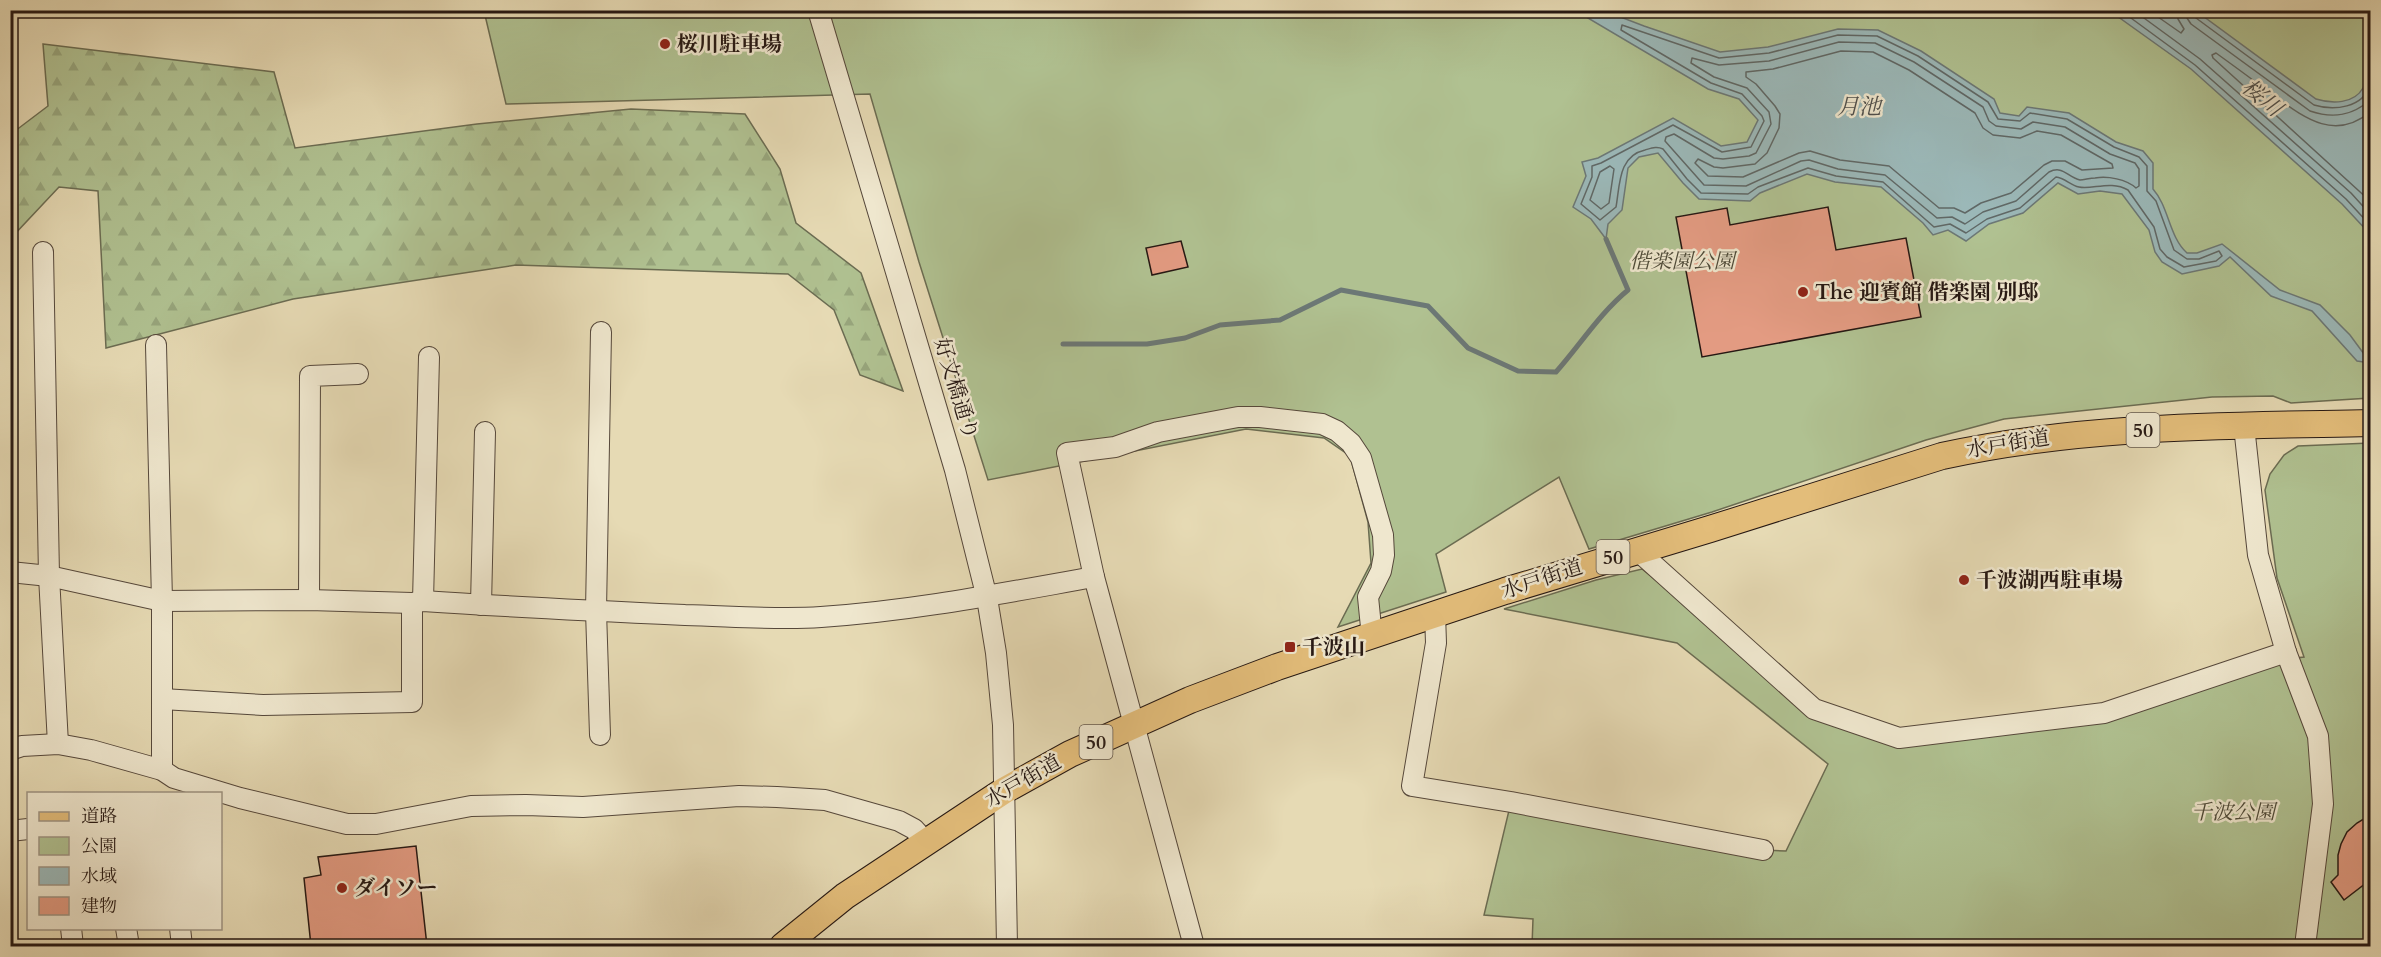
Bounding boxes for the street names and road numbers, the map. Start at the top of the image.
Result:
street label: 好文橋通り [927,335,985,443]
road number: 50 [2126,413,2160,447]
street label: 水戸街道 [1964,423,2052,465]
road number: 50 [1596,540,1630,574]
street label: 水戸街道 [1498,552,1586,606]
road number: 50 [1080,725,1112,759]
street label: 水戸街道 [979,747,1067,815]

